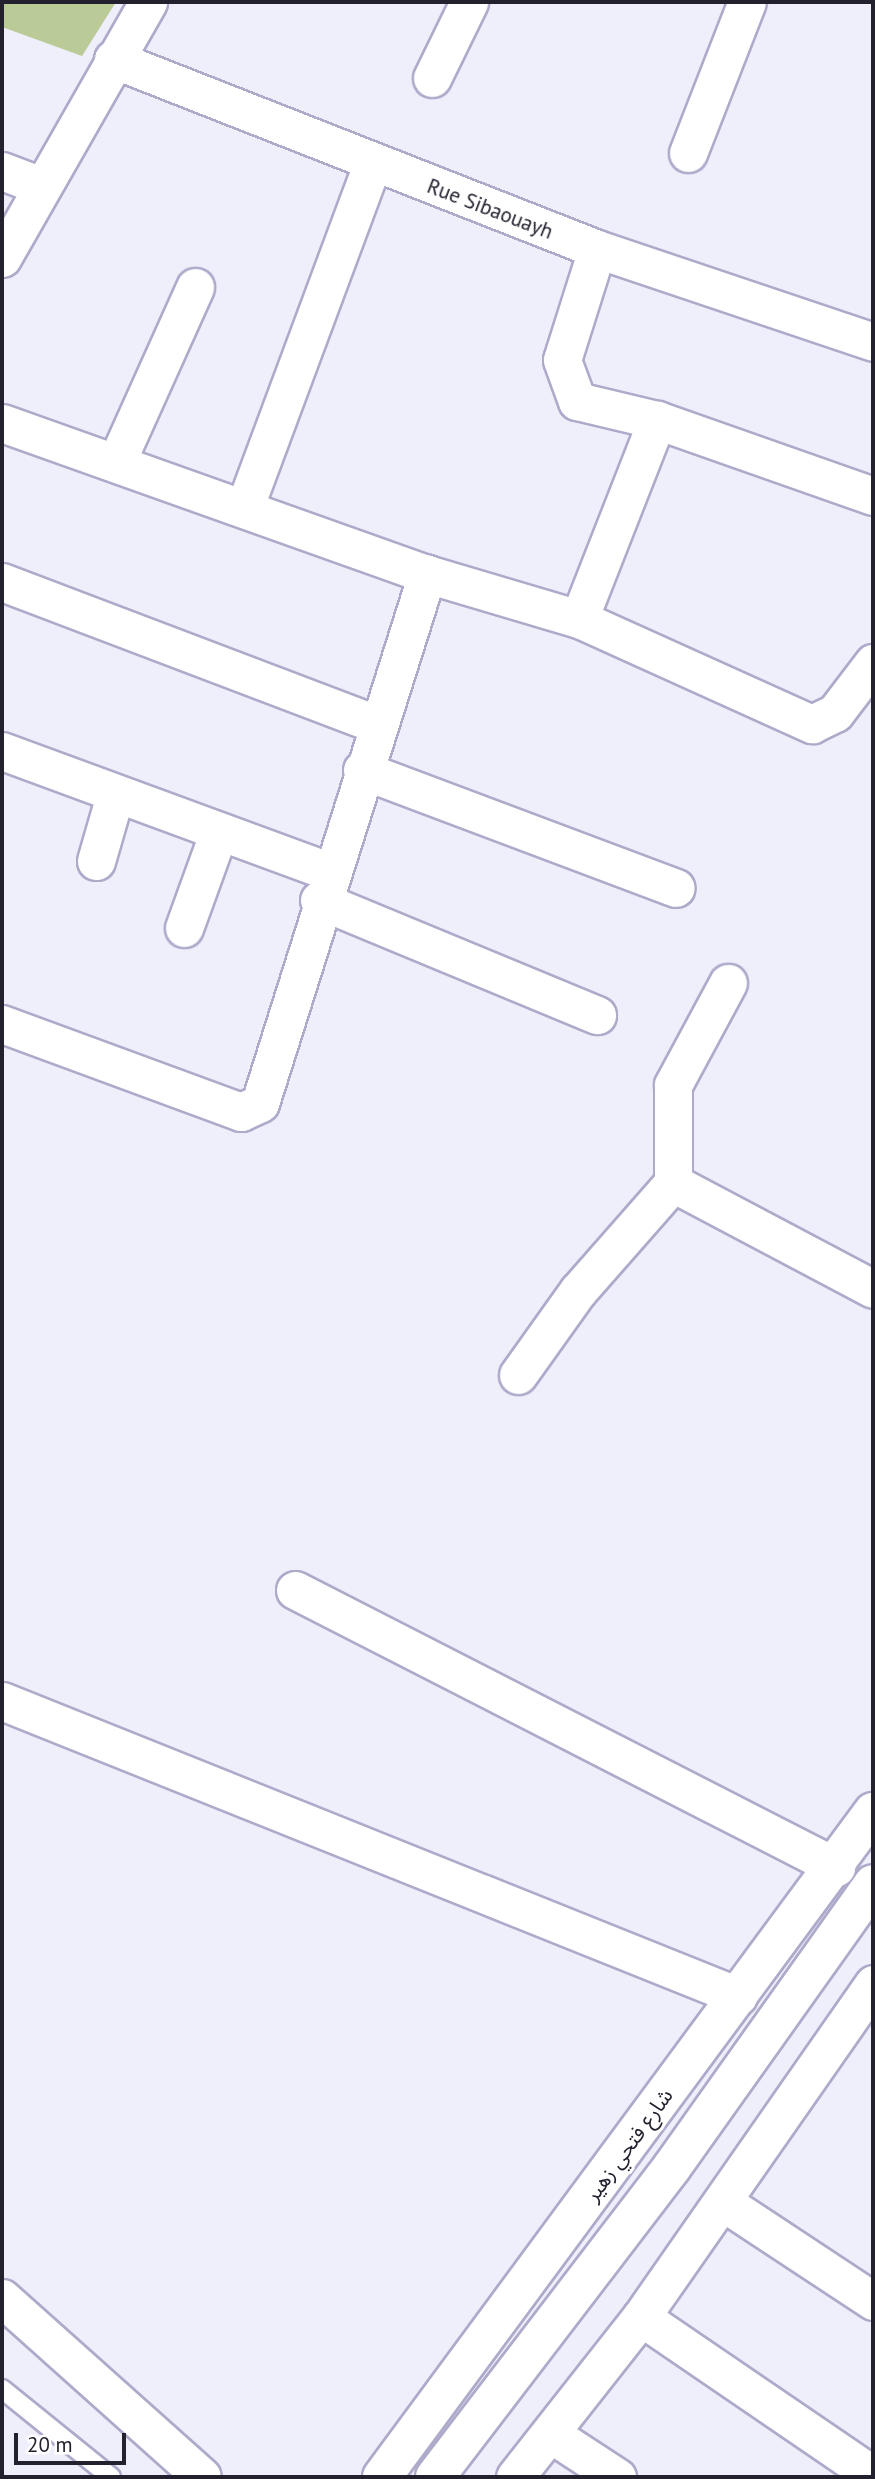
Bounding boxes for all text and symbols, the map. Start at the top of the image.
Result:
street label: Rue Sibaouayh [424,173,556,245]
street label: شارع فتحي زهير [580,2084,678,2206]
scale bar [18,2420,130,2464]
text: 20 m [27,2431,73,2458]

